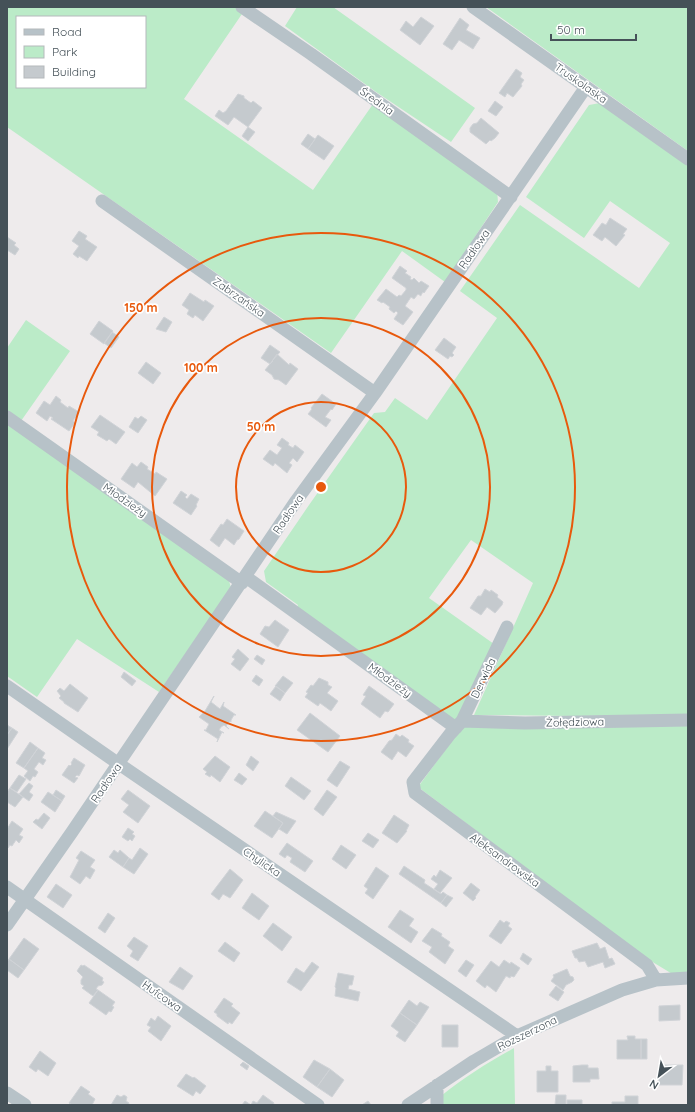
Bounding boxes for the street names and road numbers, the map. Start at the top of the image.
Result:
street label: Truskolaska [552,60,610,106]
street label: Średnia [357,84,397,118]
street label: Radłowa [455,227,493,271]
street label: Zabrzańska [210,274,268,320]
street label: Młodzieży [100,480,150,520]
street label: Radłowa [270,491,306,537]
street label: Derwida [468,656,498,700]
street label: Młodzieży [366,660,414,700]
street label: Żołędziowa [546,714,604,730]
street label: Radłowa [88,760,124,806]
street label: Aleksandrowska [467,830,543,890]
street label: Chylicka [240,844,284,880]
street label: Hufcowa [140,977,184,1015]
street label: Rozszerzona [495,1013,559,1053]

